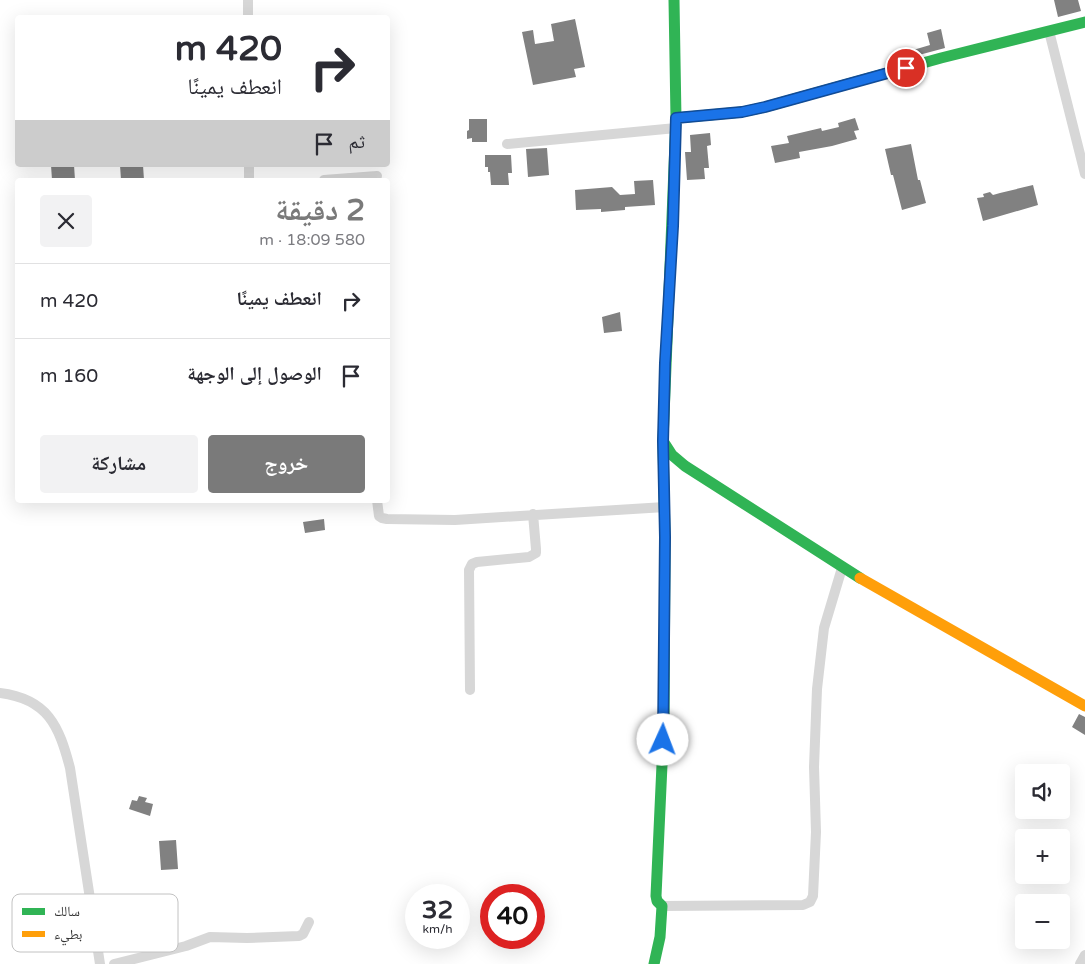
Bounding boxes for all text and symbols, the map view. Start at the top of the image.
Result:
text: 420 m [175,28,282,70]
icon: right [300,35,365,100]
pin [885,47,927,89]
icon: arrive [892,54,920,82]
text: انعطف يمينًا [188,74,282,100]
icon: arrive [310,130,338,158]
text: ثم [348,131,365,153]
text: 2 دقيقة [275,192,365,229]
button: close [40,195,92,247]
text: 580 m · 18:09 [259,230,365,250]
icon: right [337,287,365,315]
text: انعطف يمينًا [236,288,322,310]
text: 420 m [40,290,98,312]
icon: arrive [337,362,365,390]
text: الوصول إلى الوجهة [187,363,322,385]
text: 160 m [40,365,98,387]
button: مشاركة [40,435,198,493]
button: خروج [208,435,365,493]
position arrow [636,713,688,765]
map controls [1015,764,1070,949]
button: sound [1015,764,1070,819]
button: + [1015,829,1070,884]
speed limit sign: 40 [480,884,545,949]
legend [12,894,178,952]
button: − [1015,894,1070,949]
text: 32 [422,895,453,925]
text: سالك [54,903,80,920]
text: km/h [422,922,453,936]
text: بطيء [54,926,83,946]

